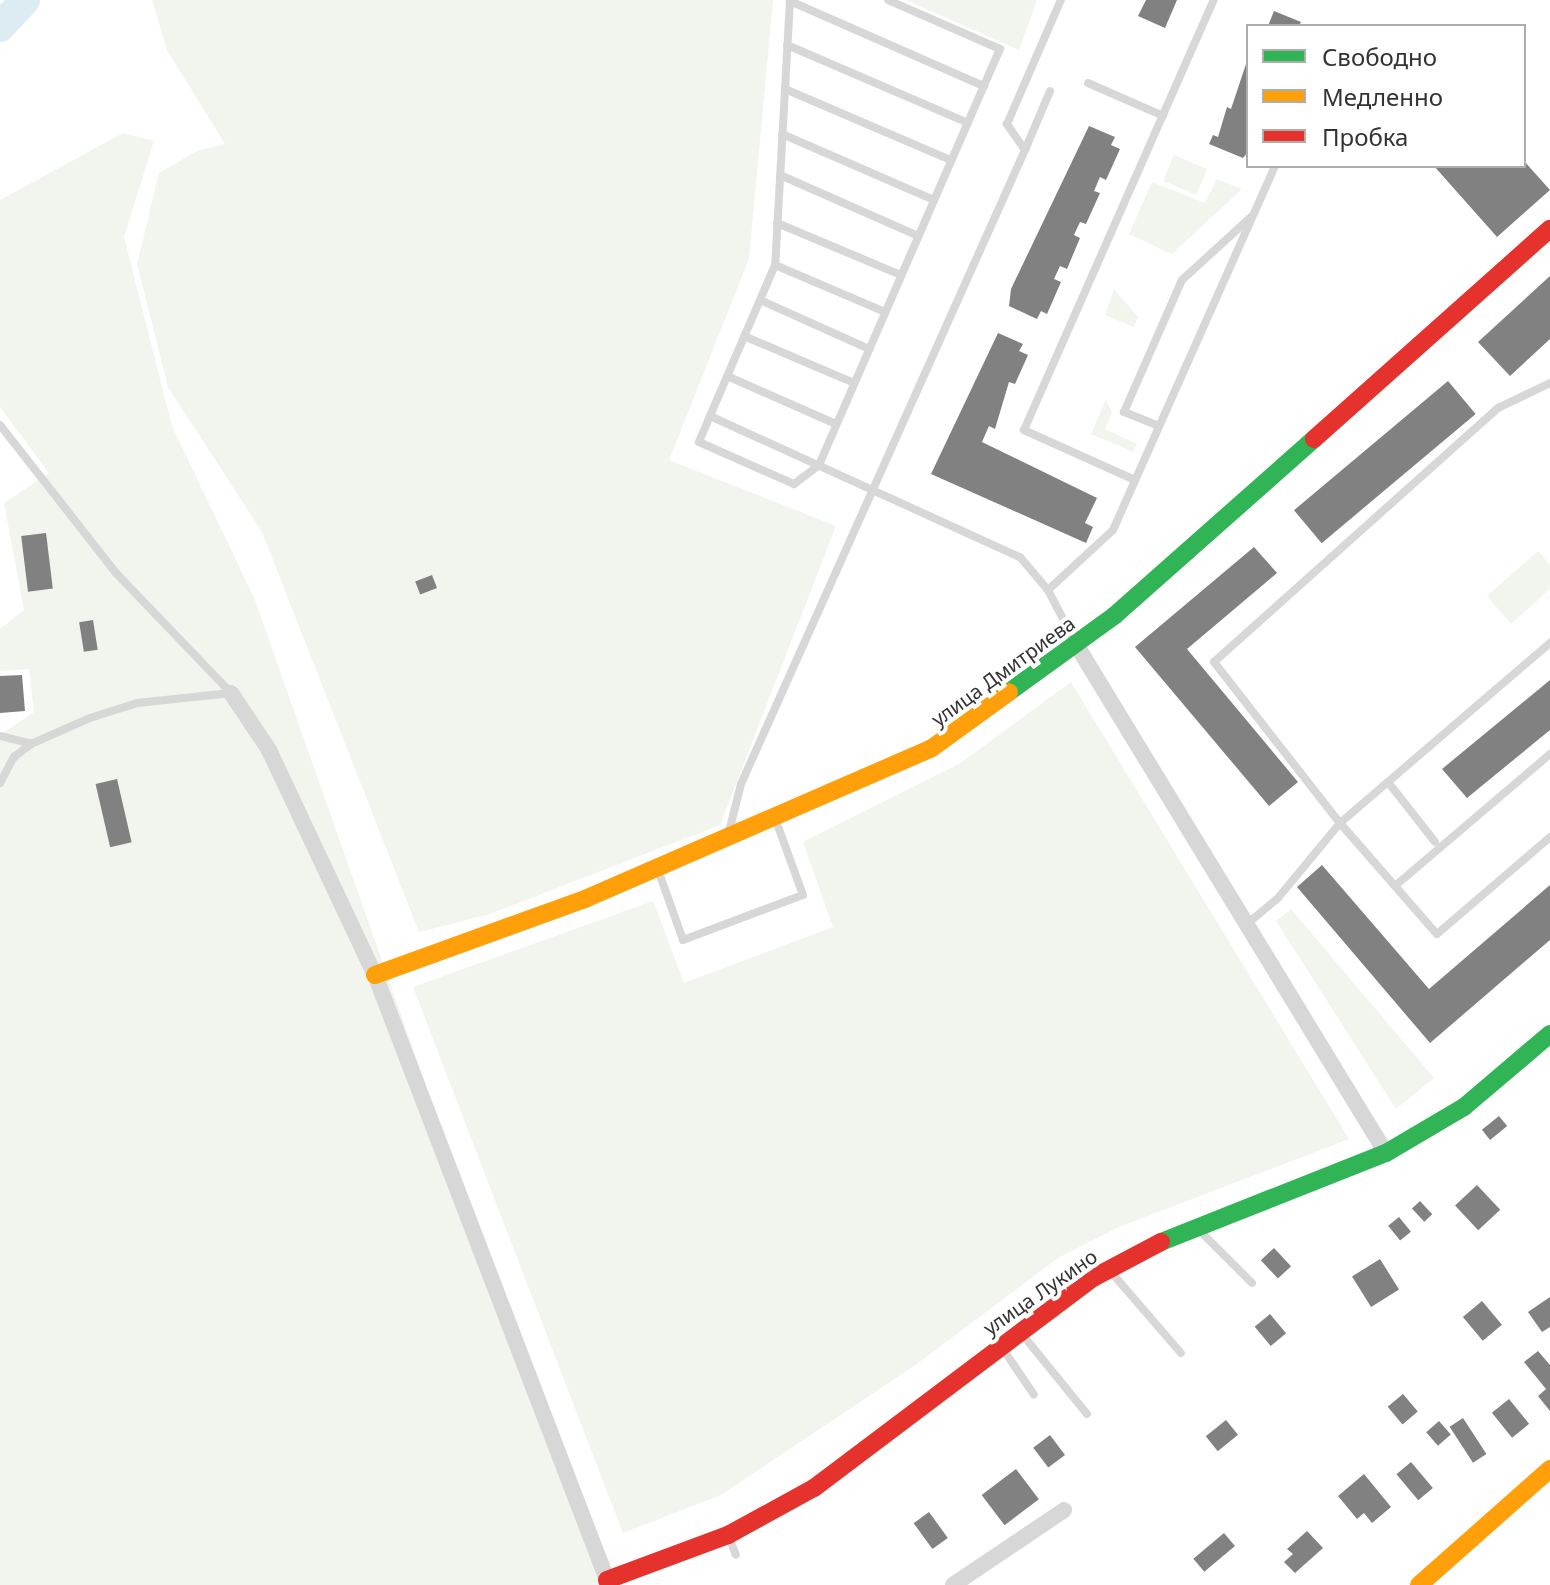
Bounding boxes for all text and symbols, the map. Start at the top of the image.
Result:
legend [1246,24,1526,168]
text: Свободно [1322,40,1437,73]
text: Медленно [1322,80,1443,113]
text: Пробка [1322,120,1408,153]
street label: улица Дмитриева [927,611,1079,731]
street label: улица Лукино [979,1244,1101,1340]

